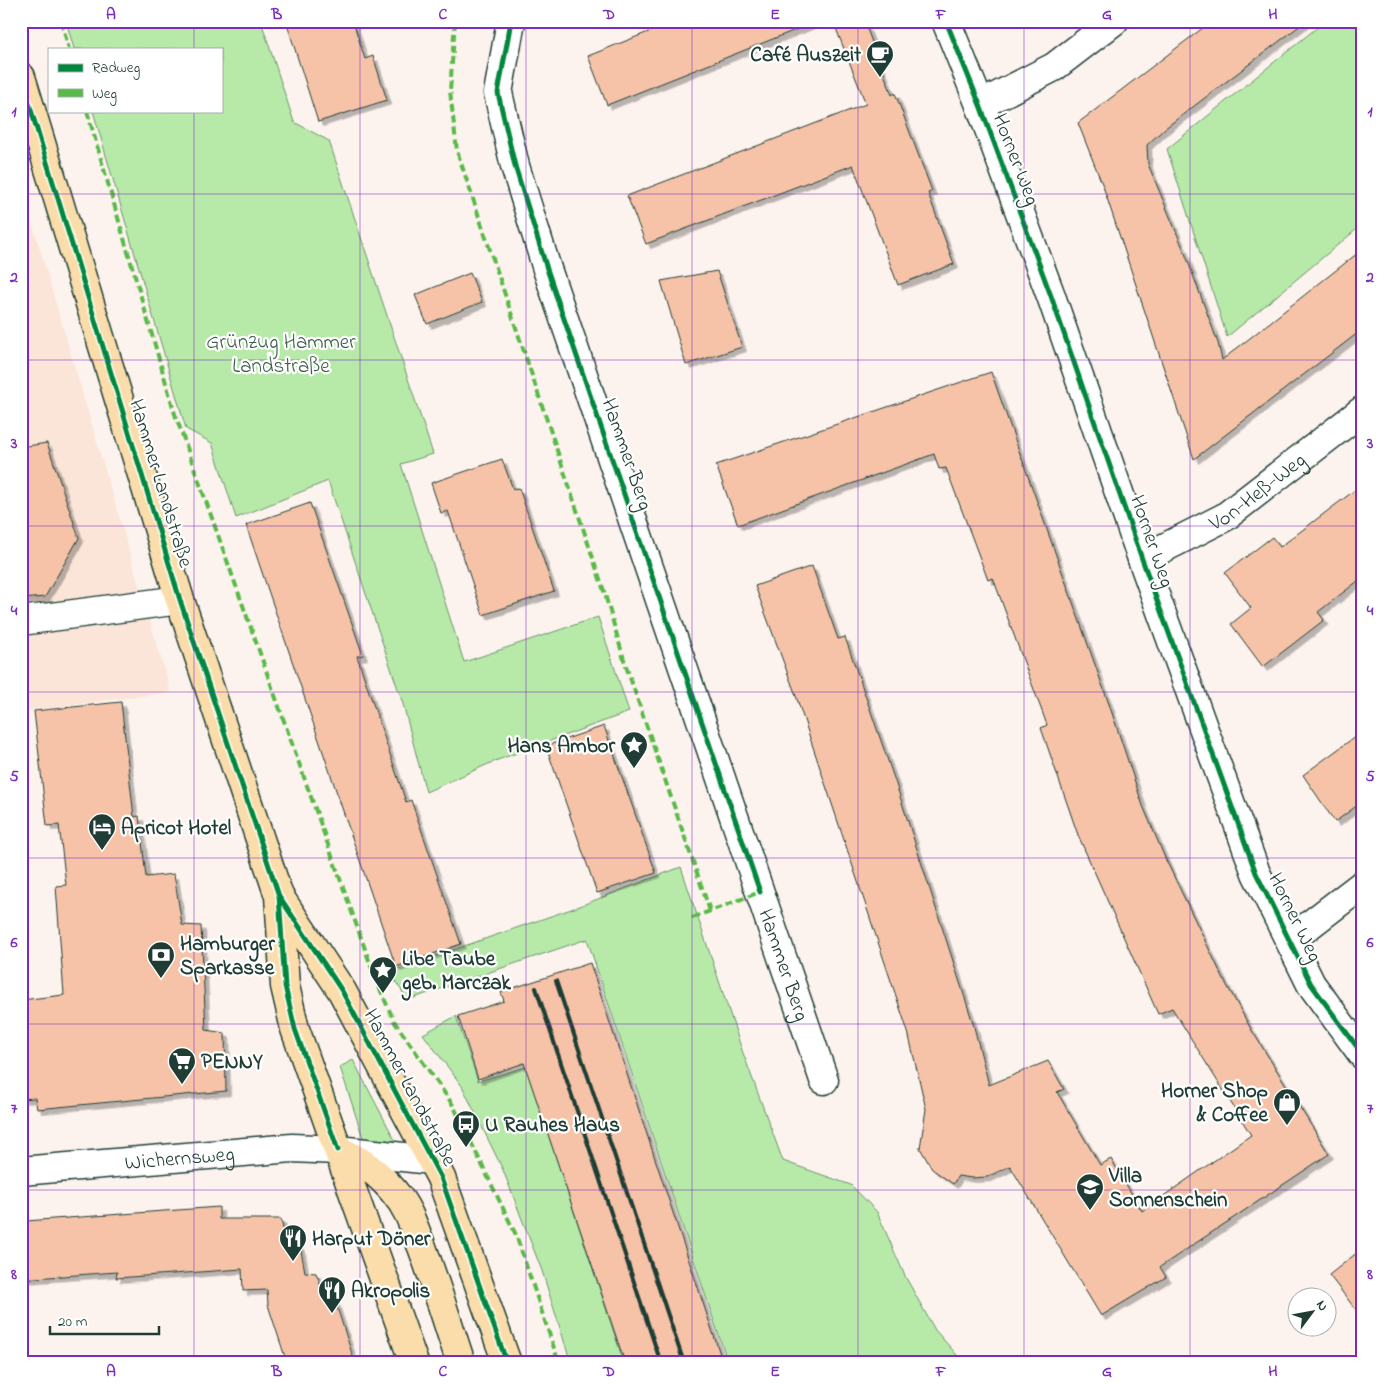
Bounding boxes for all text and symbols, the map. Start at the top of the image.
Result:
text: A [106,3,116,27]
text: B [271,3,283,27]
text: C [439,3,448,27]
text: D [602,3,615,27]
text: E [770,3,780,27]
text: F [935,3,947,27]
text: G [1102,3,1112,27]
text: H [1268,3,1278,27]
cafe icon: Café Auszeit [865,39,895,78]
place label: Café Auszeit [750,41,862,71]
legend [48,48,222,112]
text: Radweg [92,57,140,80]
text: Weg [92,83,117,106]
text: 1 [11,100,17,124]
text: 1 [1367,100,1373,124]
street label: Horner Weg [982,109,1046,211]
text: 2 [9,266,18,290]
text: 2 [1365,266,1374,290]
park label: Grünzug Hammer Landstraße [206,328,356,382]
street label: Hammer Berg [591,395,659,515]
street label: Hammer Landstraße [120,396,200,572]
text: 3 [10,432,18,456]
text: 3 [1366,432,1374,456]
street label: Von-Heß-Weg [1204,446,1314,540]
street label: Horner Weg [1119,491,1181,593]
text: 4 [10,599,18,623]
text: 4 [1366,599,1374,623]
place icon: Hans Ambor [619,730,649,769]
place label: Hans Ambor [507,732,615,762]
text: 5 [9,765,19,789]
text: 5 [1365,765,1375,789]
hotel icon: Apricot Hotel [87,812,117,851]
place label: Apricot Hotel [121,814,232,844]
street label: Horner Weg [1258,868,1329,969]
street label: Hammer Berg [750,905,816,1026]
place label: Hamburger Sparkasse [180,930,275,984]
text: 6 [9,931,18,955]
text: 6 [1365,931,1374,955]
bank icon: Hamburger Sparkasse [146,940,176,979]
place label: Libe Taube geb. Marczak [401,945,512,1001]
place icon: Libe Taube geb. Marczak [368,955,398,994]
street label: Hammer Landstraße [355,1004,464,1173]
supermarket icon: PENNY [167,1046,197,1085]
place label: PENNY [201,1048,263,1078]
place label: Horner Shop & Coffee [1161,1077,1269,1131]
shop icon: Horner Shop & Coffee [1272,1087,1302,1126]
text: 7 [11,1097,18,1121]
text: 7 [1367,1097,1374,1121]
bus stop icon: U Rauhes Haus [451,1109,481,1148]
place label: U Rauhes Haus [485,1111,620,1141]
street label: Wichernsweg [123,1140,236,1179]
place label: Villa Sonnenschein [1108,1162,1227,1216]
school or university icon: Villa Sonnenschein [1075,1172,1105,1211]
restaurant icon: Harput Döner [278,1223,308,1262]
place label: Harput Döner [312,1225,431,1255]
text: 8 [10,1263,17,1287]
text: 8 [1366,1263,1373,1287]
restaurant icon: Akropolis [317,1275,347,1314]
place label: Akropolis [351,1277,431,1307]
north arrow [1286,1286,1336,1336]
text: N [1310,1296,1333,1315]
scale bar [50,1304,159,1336]
text: 20 m [58,1311,88,1333]
text: A [106,1360,116,1384]
text: B [271,1360,283,1384]
text: C [439,1360,448,1384]
text: D [602,1360,615,1384]
text: E [770,1360,780,1384]
text: F [935,1360,947,1384]
text: G [1102,1360,1112,1384]
text: H [1268,1360,1278,1384]

